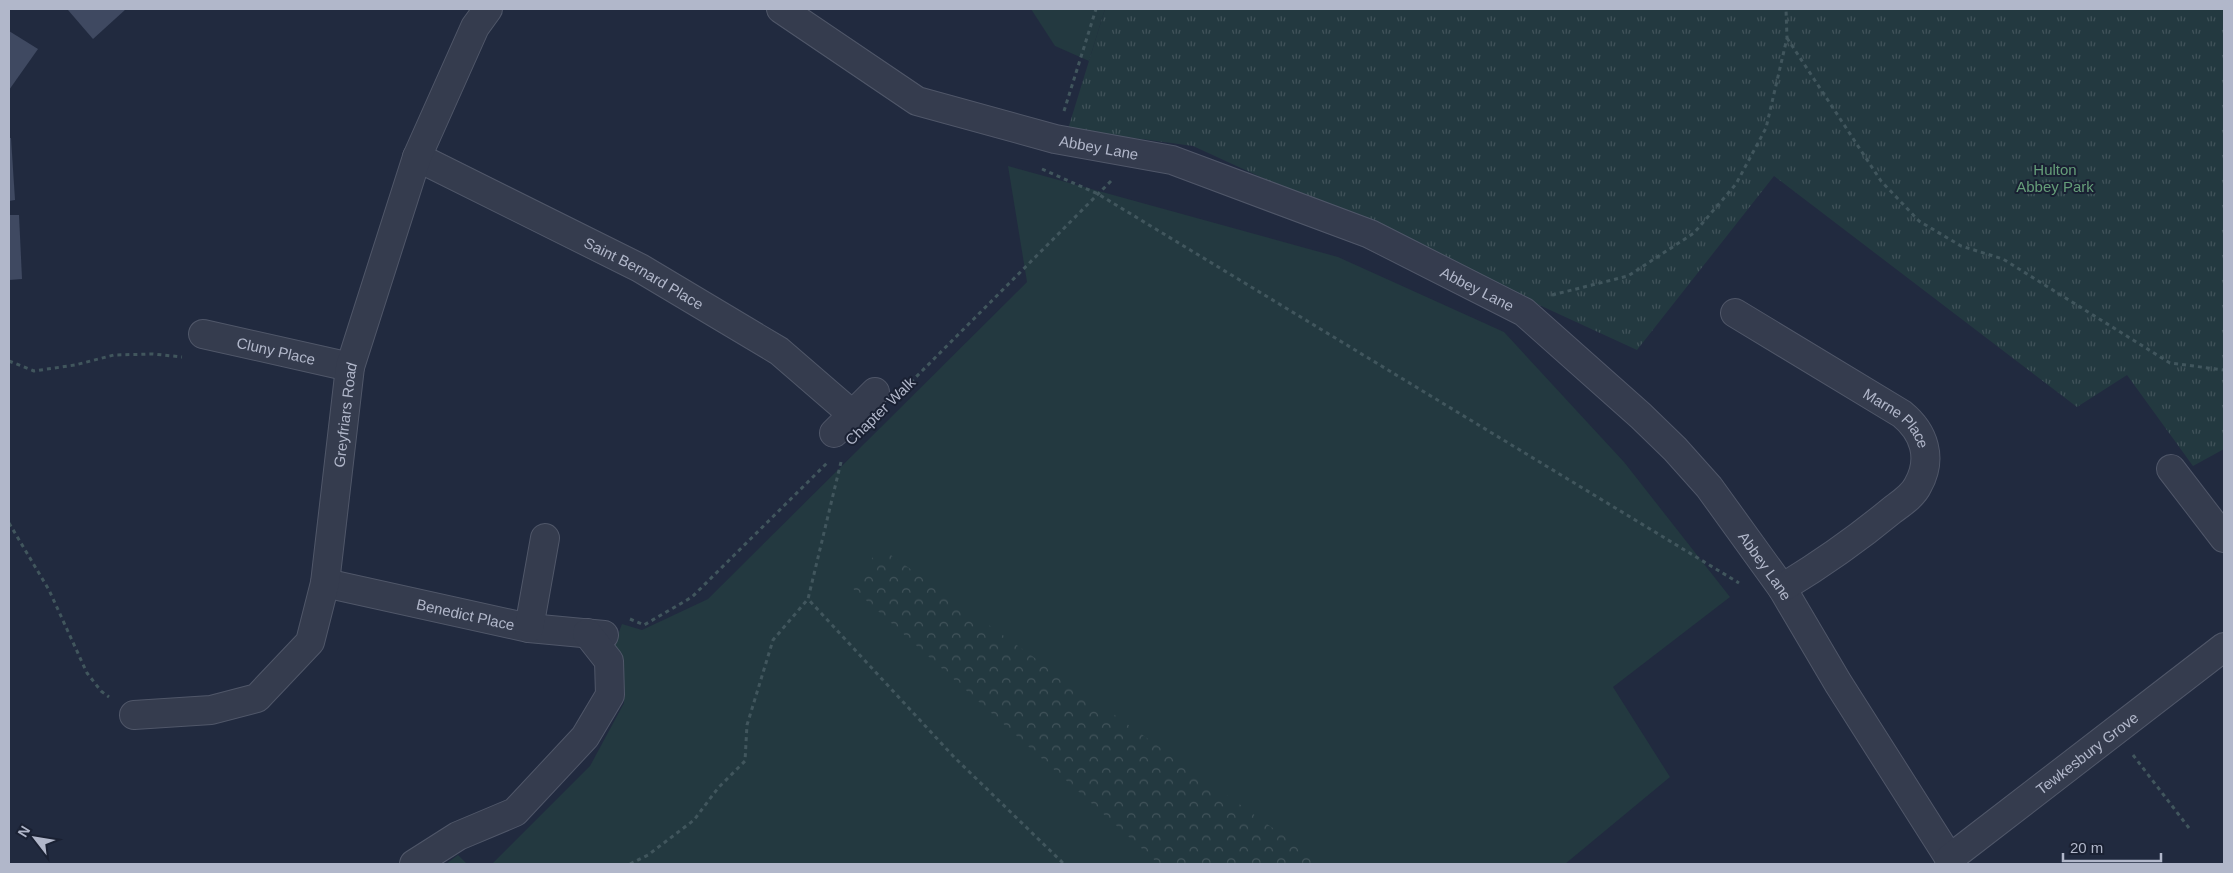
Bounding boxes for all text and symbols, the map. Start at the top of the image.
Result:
street label: Abbey Lane [1058,131,1140,162]
park label: Hulton Abbey Park [2016,161,2094,195]
street label: Saint Bernard Place [582,233,707,313]
street label: Abbey Lane [1438,263,1517,314]
street label: Cluny Place [235,333,317,367]
street label: Greyfriars Road [330,360,360,468]
street label: Chapter Walk [842,373,919,448]
street label: Marne Place [1861,384,1932,450]
street label: Abbey Lane [1735,528,1796,603]
street label: Benedict Place [415,595,516,633]
street label: Tewkesbury Grove [2032,708,2141,797]
north arrow [10,813,60,863]
text: N [14,823,33,840]
scale bar [2063,830,2160,862]
text: 20 m [2070,839,2103,856]

